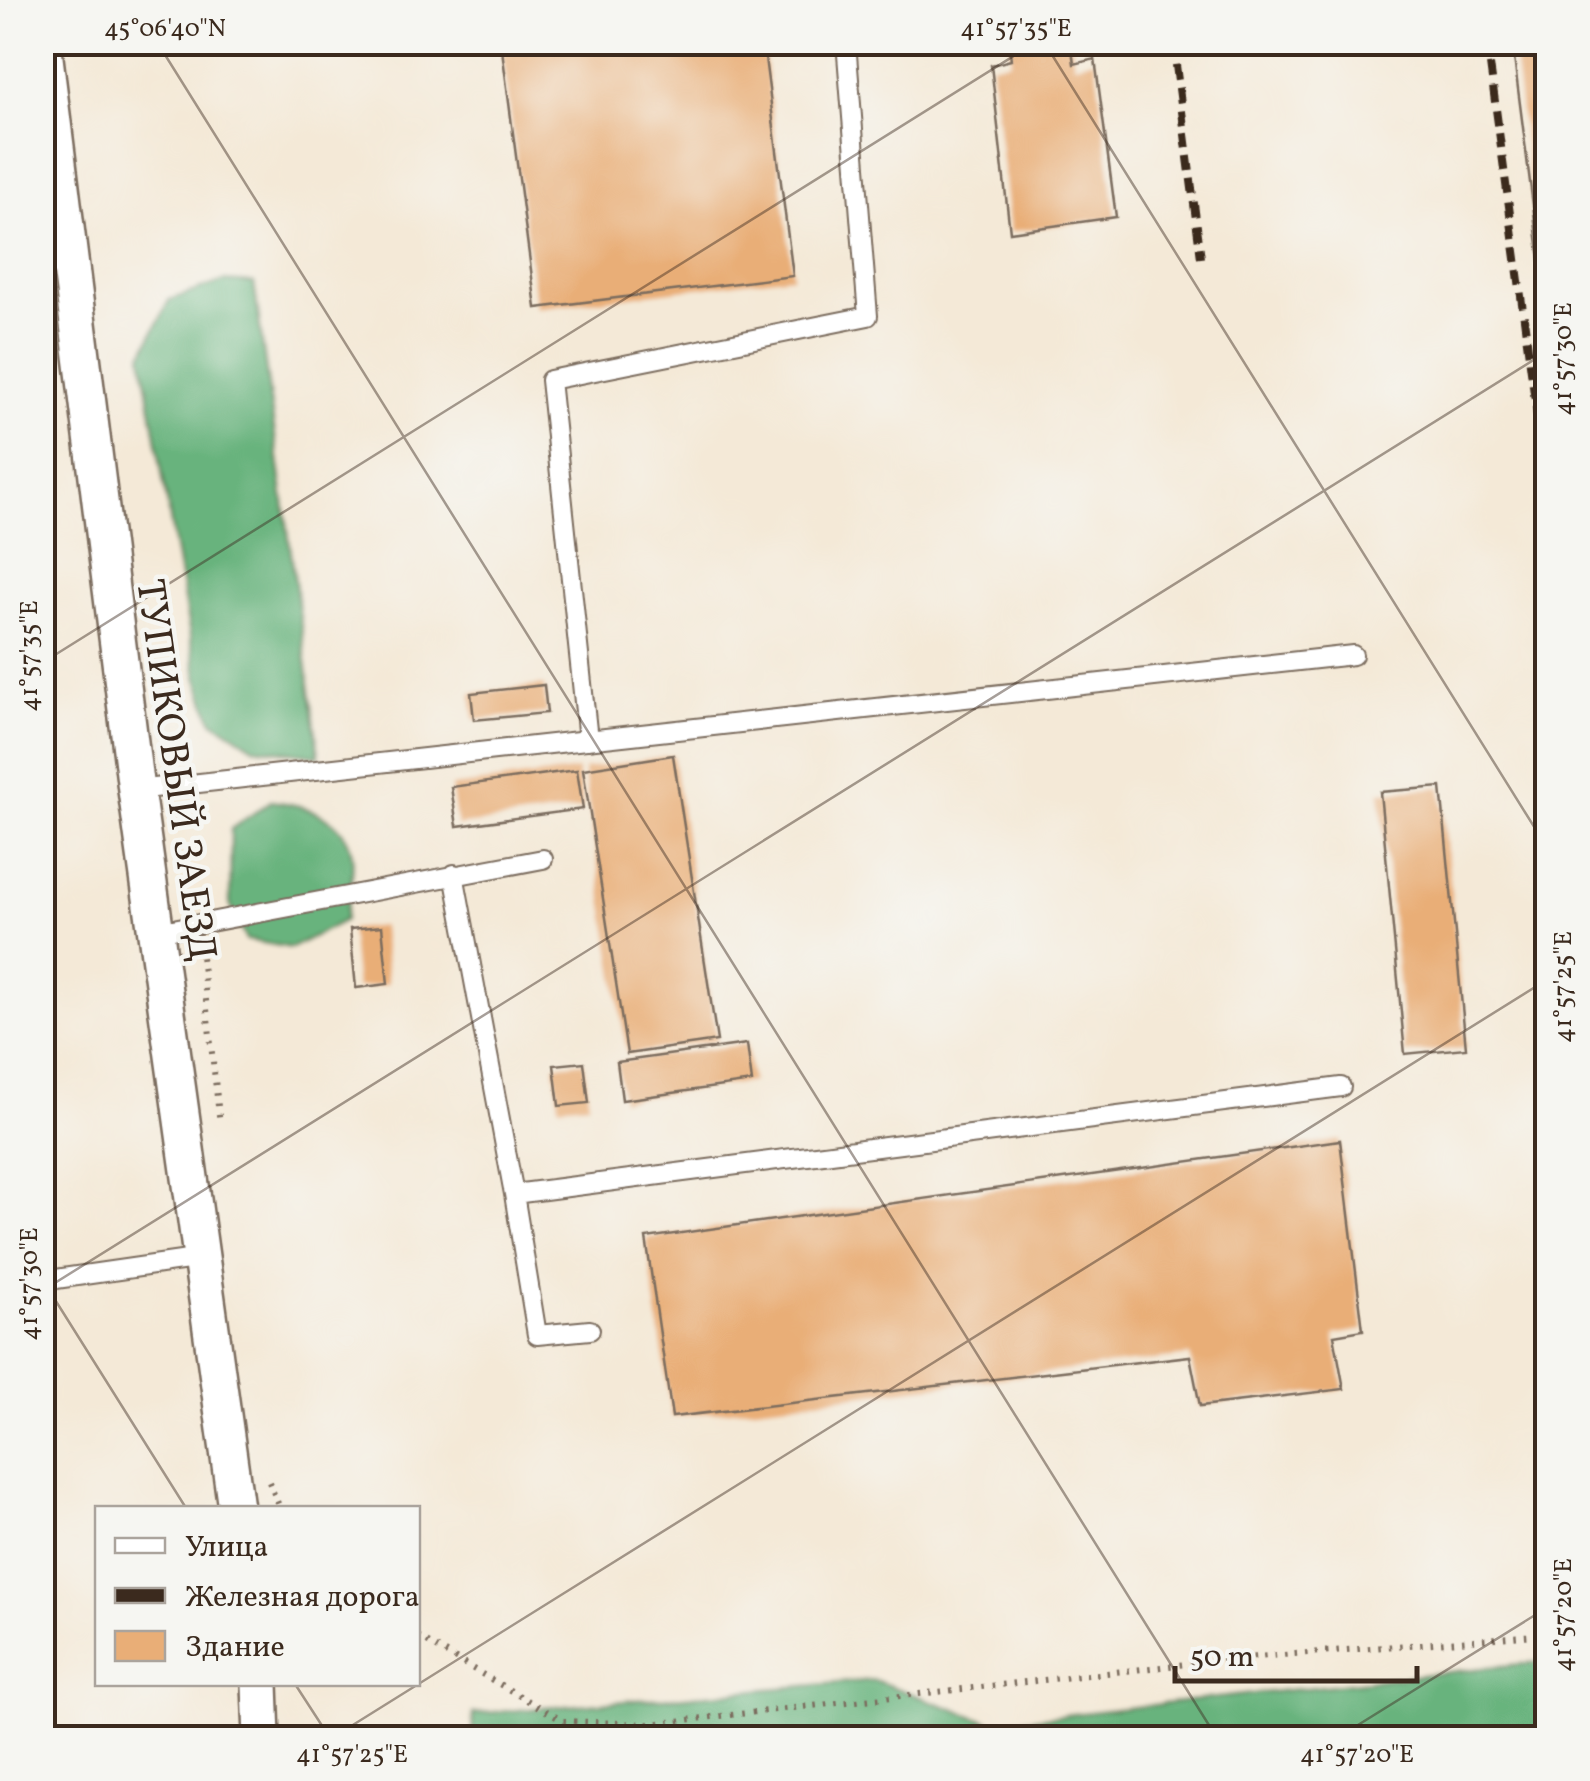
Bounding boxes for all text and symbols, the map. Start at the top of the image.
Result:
text: 45°06'40"N [104,12,226,47]
text: 41°57'35"E [960,12,1072,47]
text: 41°57'30"E [1547,302,1582,416]
street label: ТУПИКОВЫЙ ЗАЕЗД [119,576,229,965]
text: 41°57'35"E [13,600,48,712]
text: 41°57'25"E [1547,931,1582,1043]
text: 41°57'30"E [13,1227,48,1341]
legend [95,1506,420,1686]
text: Улица [185,1527,268,1569]
text: 41°57'20"E [1547,1558,1582,1672]
text: Железная дорога [185,1577,420,1619]
scale bar [1175,1621,1418,1683]
text: Здание [185,1627,285,1669]
text: 50 m [1190,1637,1254,1679]
text: 41°57'25"E [296,1738,408,1773]
text: 41°57'20"E [1300,1738,1414,1773]

